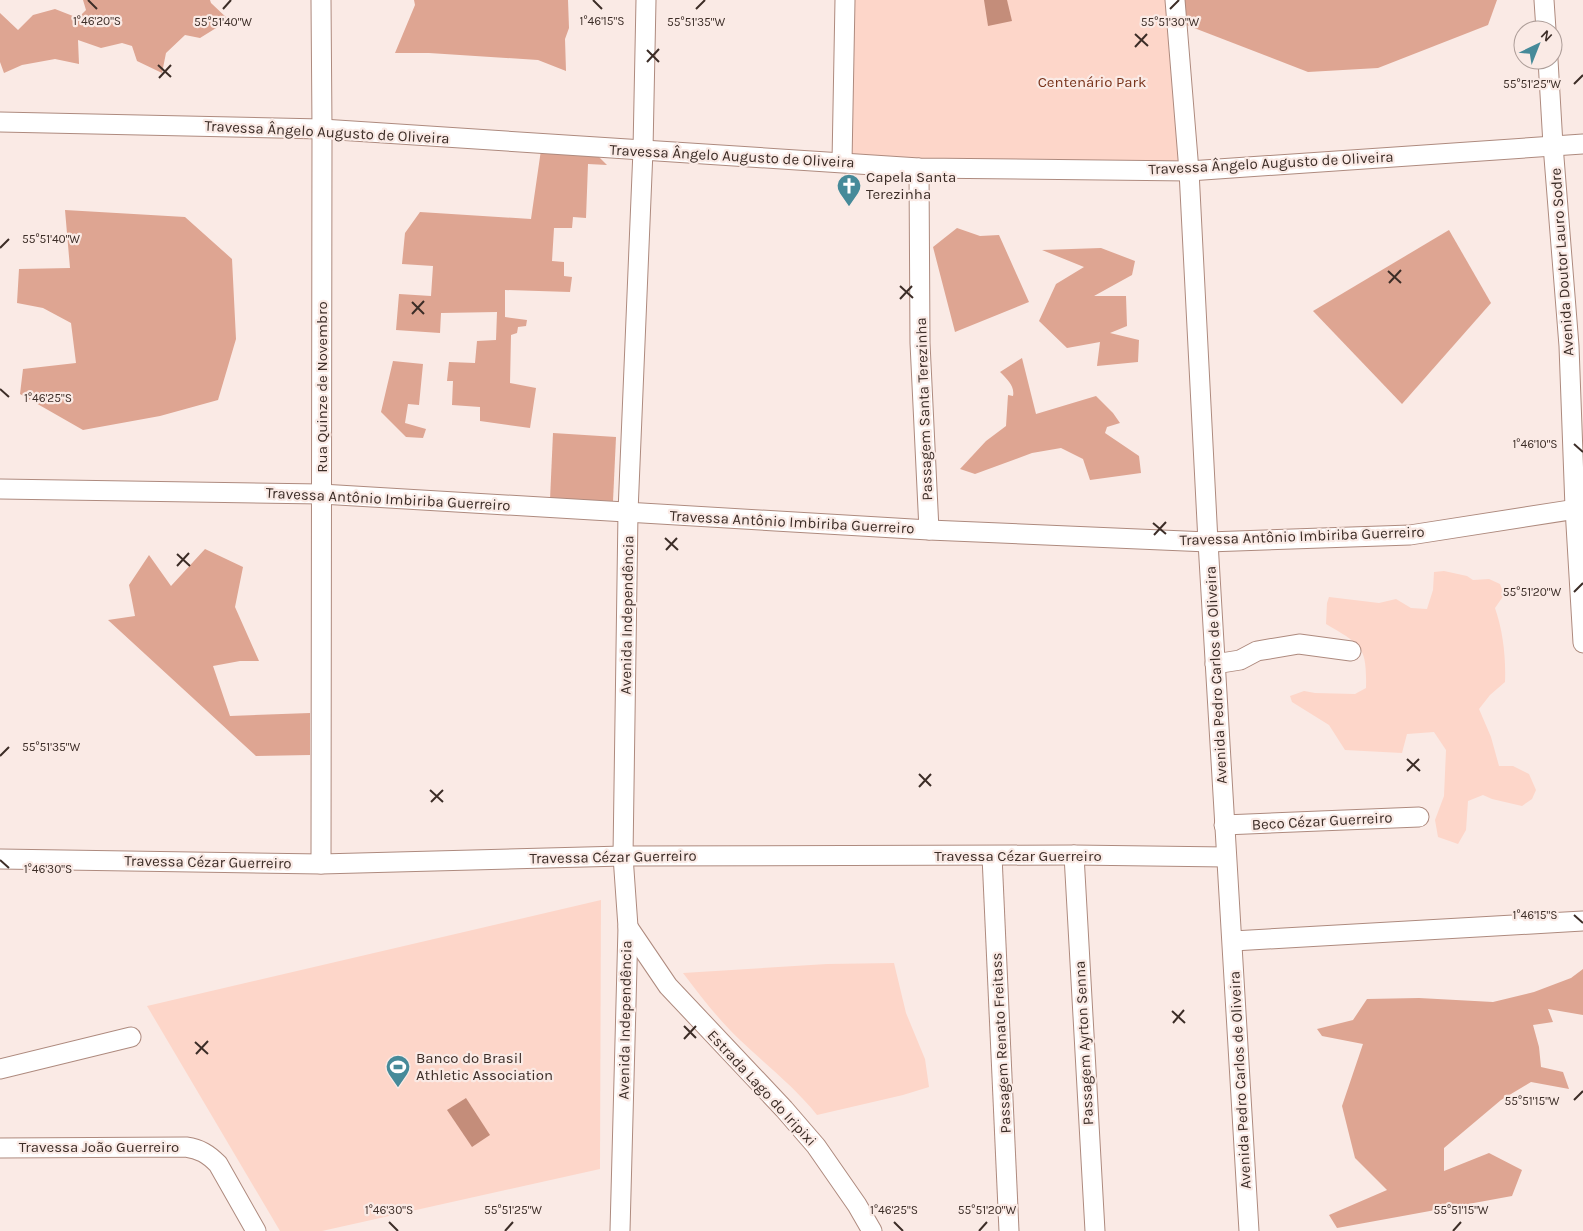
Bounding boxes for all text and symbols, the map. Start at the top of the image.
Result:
text: 1°46'20"S [73,14,121,28]
text: 1°46'15"S [580,14,624,28]
text: 55°51'40"W [194,15,252,29]
text: 55°51'35"W [667,15,725,29]
text: 55°51'30"W [1141,15,1200,29]
north arrow [1513,20,1563,70]
text: N [1537,26,1556,46]
park label: Centenário Park [1038,73,1146,91]
text: 55°51'25"W [1503,77,1561,91]
street label: Travessa Ângelo Augusto de Oliveira [204,117,450,147]
street label: Travessa Ângelo Augusto de Oliveira [609,141,855,171]
street label: Travessa Ângelo Augusto de Oliveira [1148,148,1394,178]
street label: Avenida Doutor Lauro Sodre [1546,167,1578,357]
place label: Capela Santa Terezinha [866,168,956,203]
church icon: Capela Santa Terezinha [836,173,862,207]
text: 55°51'40"W [22,232,80,246]
street label: Rua Quinze de Novembro [313,301,331,473]
street label: Passagem Santa Terezinha [912,317,936,501]
text: 1°46'25"S [24,391,72,405]
text: 1°46'10"S [1512,437,1558,451]
street label: Travessa Antônio Imbiriba Guerreiro [265,484,511,514]
street label: Travessa Antônio Imbiriba Guerreiro [669,507,915,537]
street label: Travessa Antônio Imbiriba Guerreiro [1179,523,1425,549]
street label: Avenida Independência [617,535,637,695]
street label: Avenida Pedro Carlos de Oliveira [1201,565,1231,785]
text: 55°51'20"W [1503,585,1561,599]
text: 55°51'35"W [22,740,80,754]
street label: Beco Cézar Guerreiro [1251,808,1393,834]
street label: Travessa Cézar Guerreiro [529,847,697,867]
street label: Travessa Cézar Guerreiro [934,847,1102,865]
street label: Travessa Cézar Guerreiro [124,852,292,872]
text: 1°46'30"S [24,862,72,876]
text: 1°46'15"S [1513,908,1557,922]
street label: Avenida Independência [615,940,635,1100]
street label: Passagem Renato Freitass [987,952,1015,1134]
street label: Passagem Ayrton Senna [1071,960,1097,1126]
street label: Avenida Pedro Carlos de Oliveira [1225,970,1255,1190]
street label: Estrada Lago do Iripixi [704,1026,820,1150]
place label: Banco do Brasil Athletic Association [416,1049,553,1084]
sports icon: Banco do Brasil Athletic Association [385,1054,411,1088]
text: 55°51'15"W [1504,1094,1560,1108]
street label: Travessa João Guerreiro [19,1138,179,1156]
text: 1°46'30"S [365,1203,413,1217]
text: 55°51'25"W [484,1203,542,1217]
text: 1°46'25"S [870,1203,918,1217]
text: 55°51'20"W [958,1203,1016,1217]
text: 55°51'15"W [1433,1203,1489,1217]

